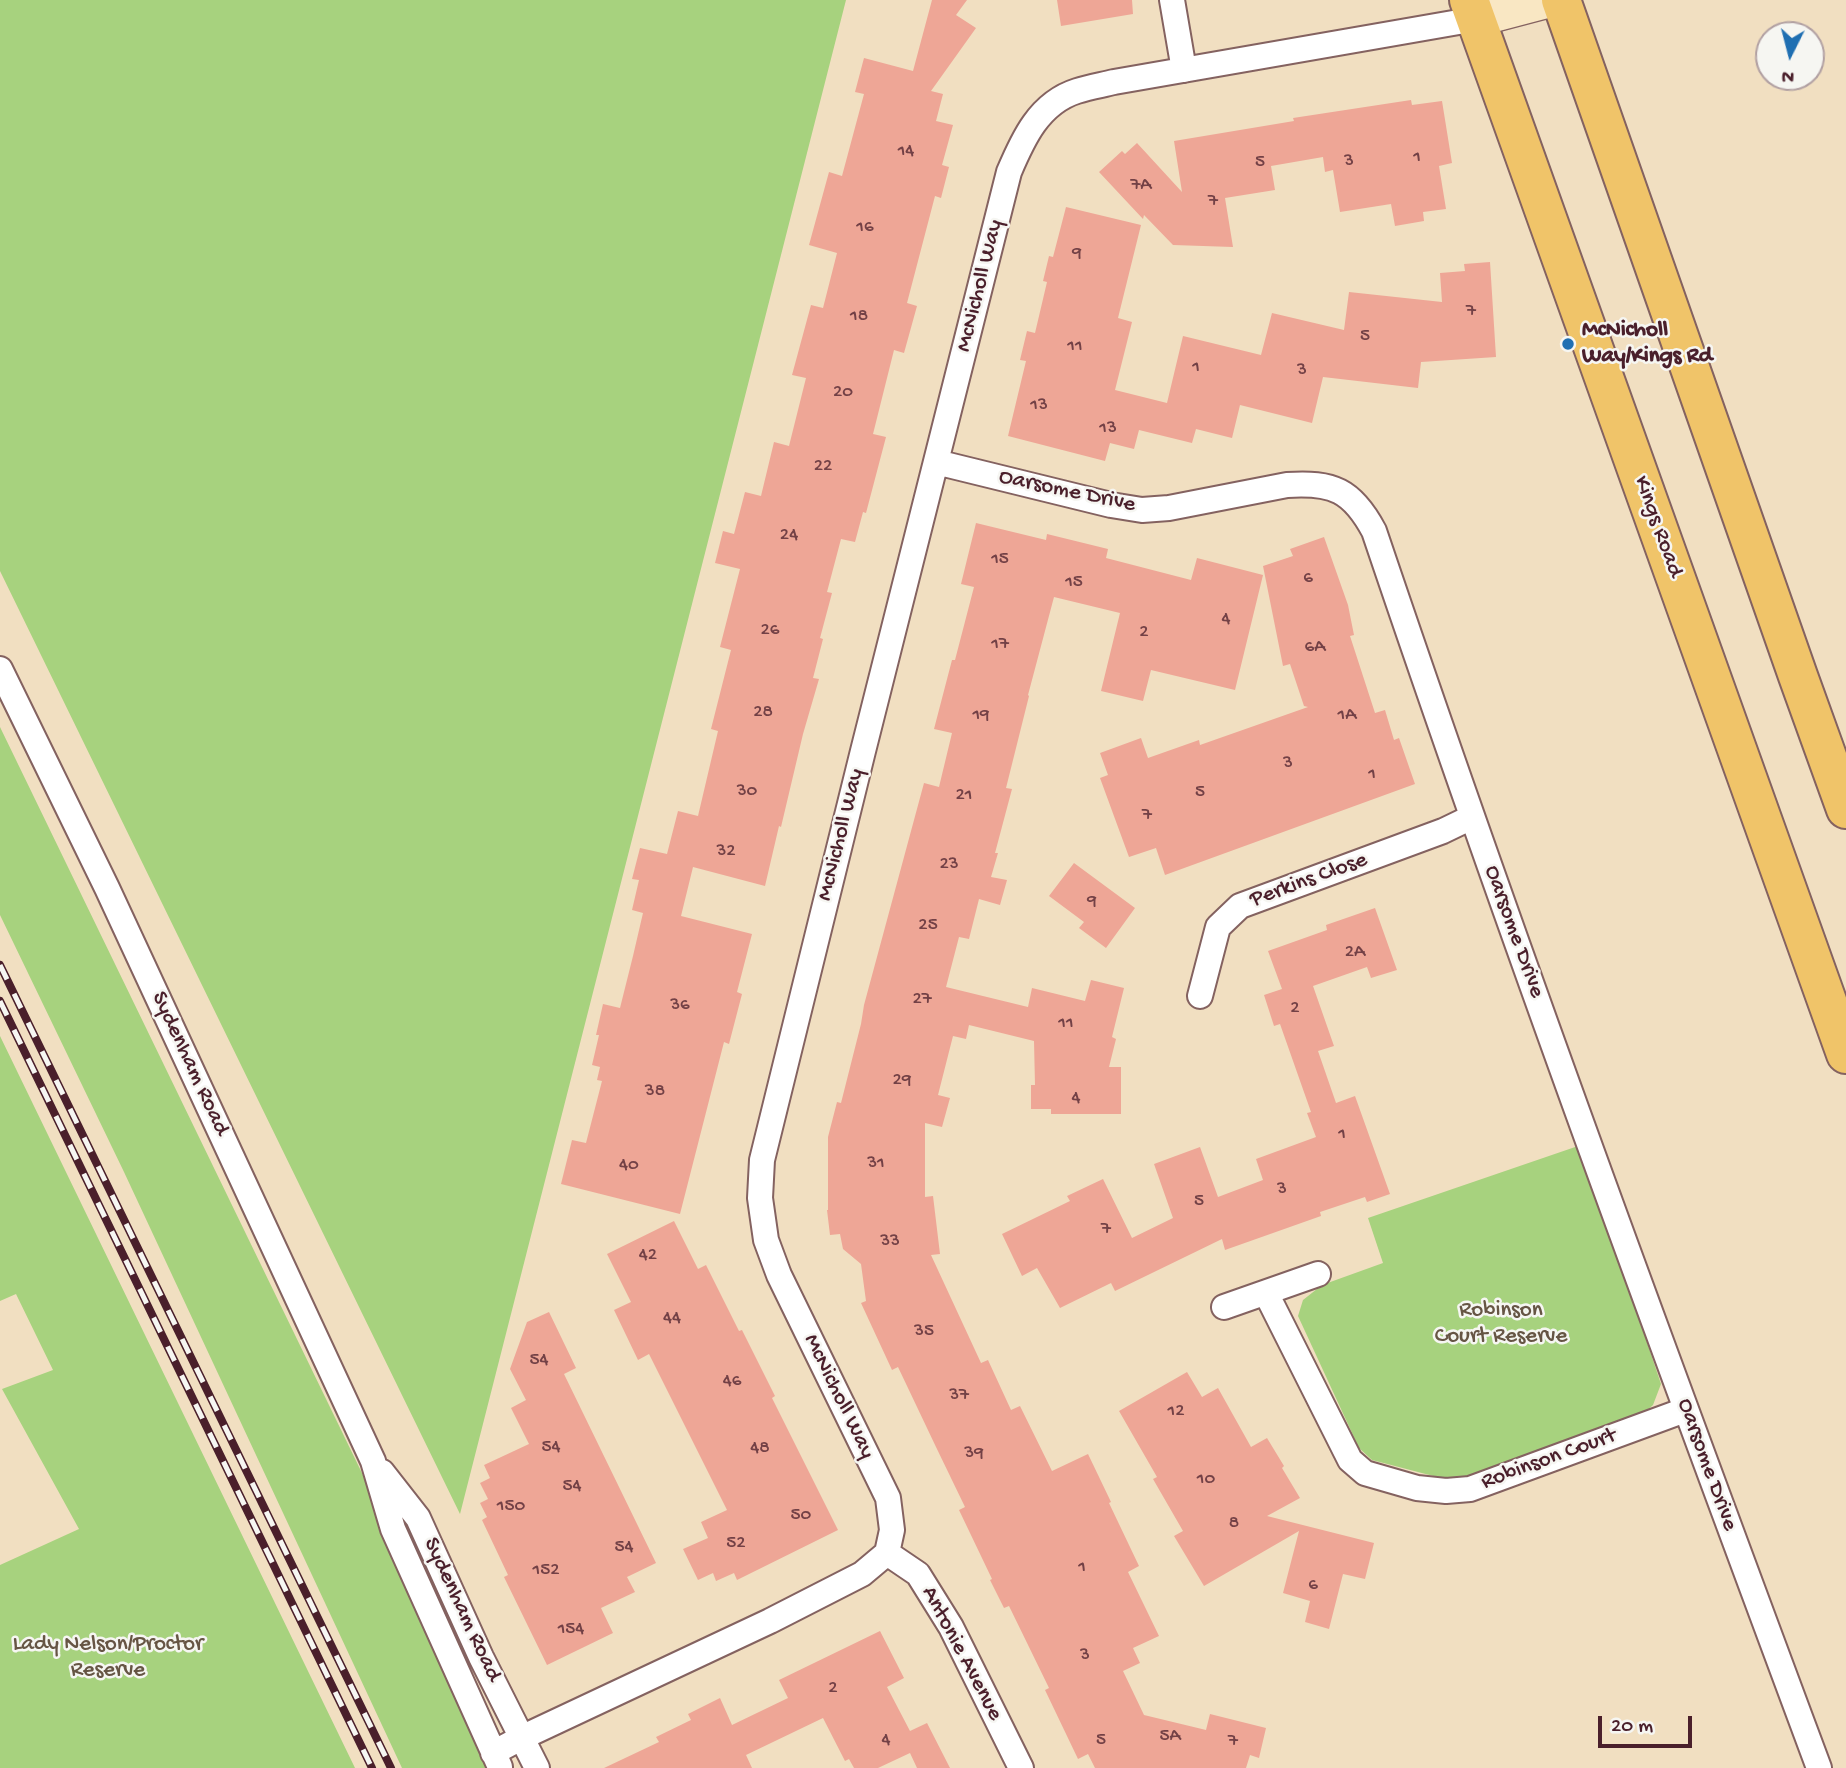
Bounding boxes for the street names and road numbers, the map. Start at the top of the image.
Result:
street label: McNicholl Way [951,217,1011,355]
street label: Oarsome Drive [996,464,1138,520]
street label: Kings Road [1626,473,1688,581]
street label: McNicholl Way [812,766,872,904]
street label: Perkins Close [1247,847,1371,915]
street label: Oarsome Drive [1476,862,1550,1002]
street label: Sydenham Road [144,988,234,1140]
street label: McNicholl Way [796,1330,880,1464]
street label: Oarsome Drive [1669,1395,1743,1535]
street label: Robinson Court [1478,1423,1620,1497]
street label: Sydenham Road [416,1534,506,1686]
street label: Antonie Avenue [914,1582,1008,1726]

